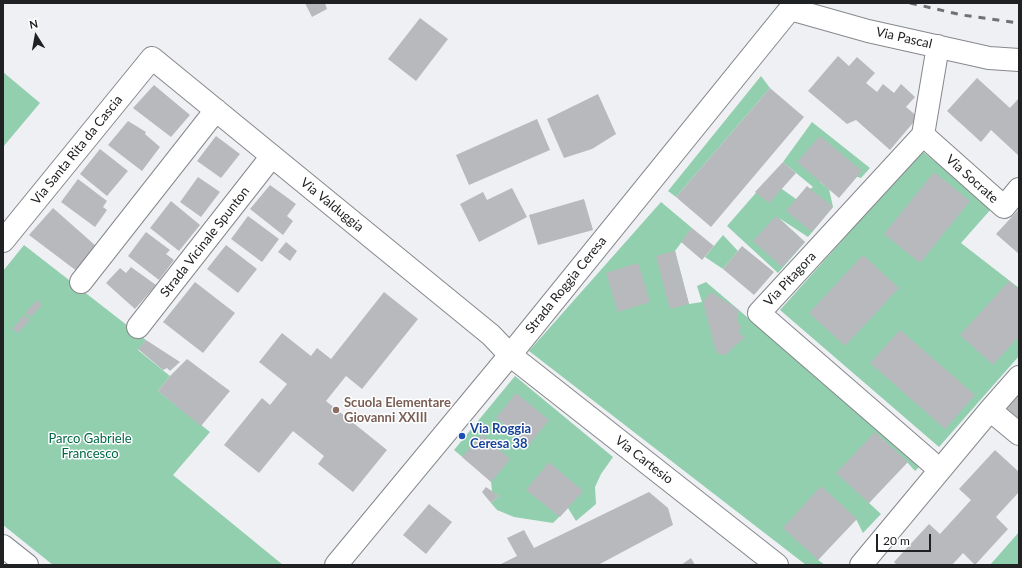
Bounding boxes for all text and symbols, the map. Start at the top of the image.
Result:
north arrow [16,16,56,56]
text: N [28,17,39,31]
street label: Via Pascal [874,24,934,52]
street label: Via Santa Rita da Cascia [28,92,126,208]
street label: Via Socrate [943,152,1001,206]
street label: Via Valduggia [297,175,367,235]
street label: Strada Vicinale Spunton [157,184,253,300]
street label: Strada Roggia Ceresa [522,234,610,336]
street label: Via Pitagora [761,249,819,309]
place label: Scuola Elementare Giovanni XXIII [344,395,451,426]
marker: Scuola Elementare Giovanni XXIII [331,405,341,415]
place label: Via Roggia Ceresa 38 [470,421,531,452]
park label: Parco Gabriele Francesco [48,431,132,462]
marker: Via Roggia Ceresa 38 [457,431,467,441]
street label: Via Cartesio [612,433,676,487]
scale bar [878,526,933,552]
text: 20 m [883,533,910,548]

